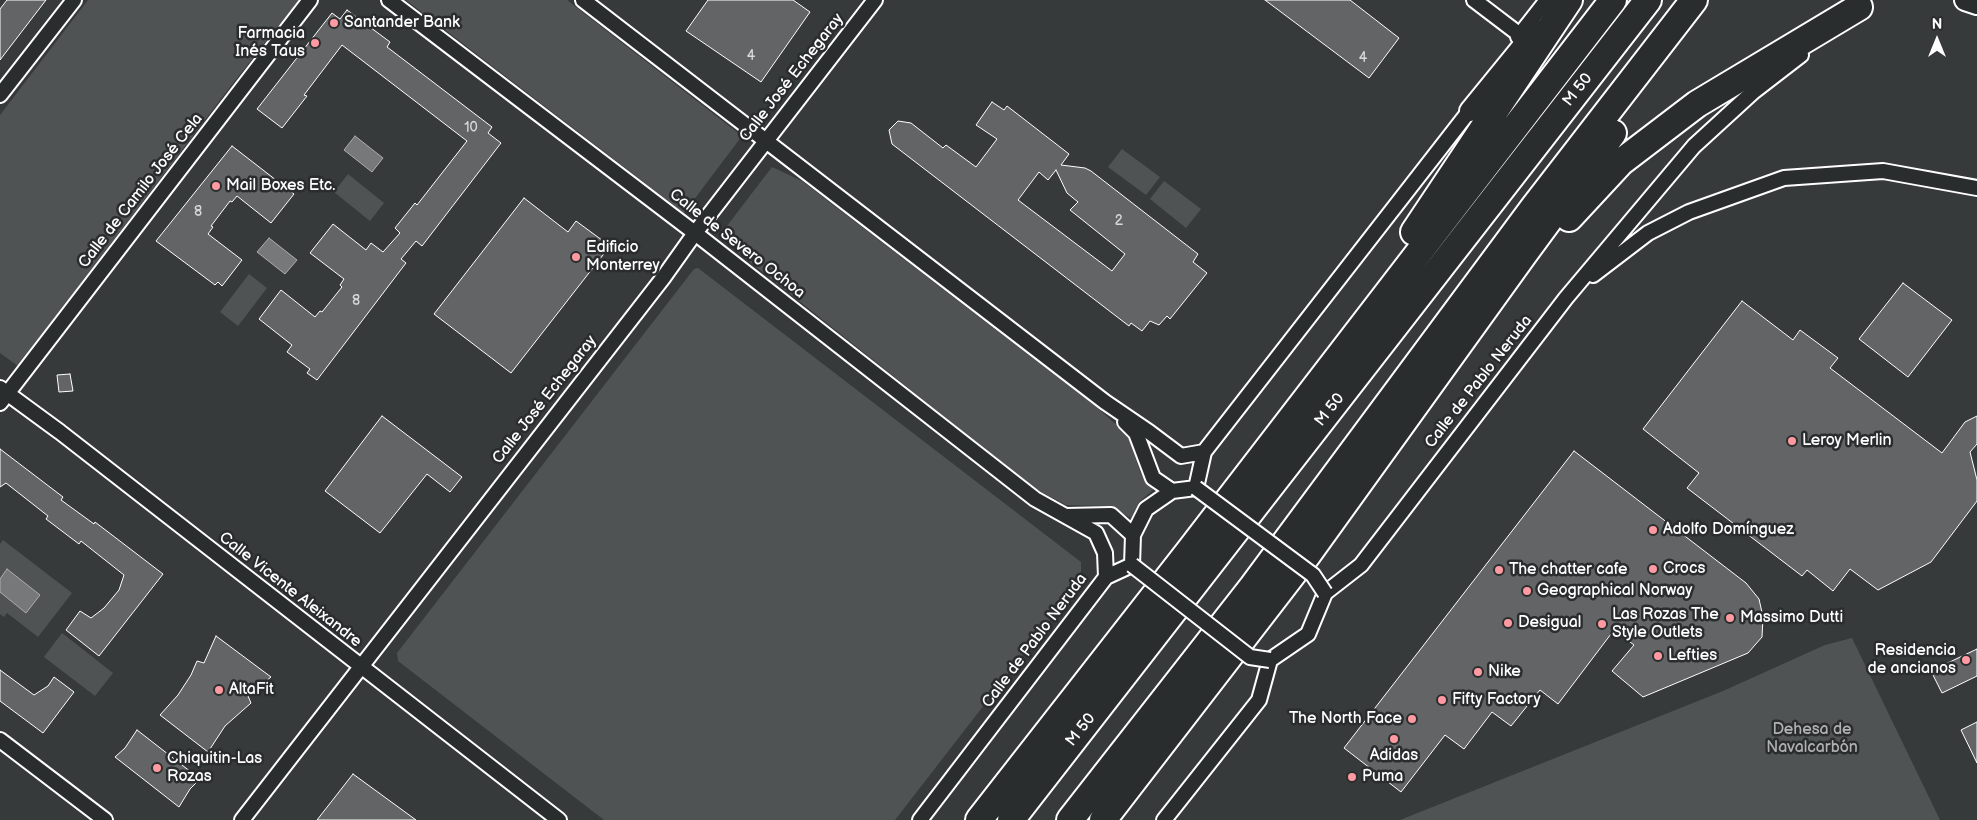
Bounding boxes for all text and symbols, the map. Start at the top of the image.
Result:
street label: Calle José Echegaray [736,10,848,146]
place label: Santander Bank [344,13,460,33]
north arrow [1912,15,1962,65]
text: N [1932,16,1942,33]
marker: Santander Bank [328,17,340,29]
place label: Farmacia Inés Taus [235,24,305,62]
marker: Farmacia Inés Taus [309,37,321,49]
house number: 4 [747,48,755,64]
house number: 4 [1359,50,1367,66]
street label: M 50 [1559,70,1597,110]
street label: Calle de Camilo José Cela [75,110,207,272]
house number: 10 [464,120,478,136]
place label: Mail Boxes Etc. [226,176,335,196]
marker: Mail Boxes Etc. [210,180,222,192]
street label: Calle de Severo Ochoa [665,185,809,303]
house number: 8 [194,204,202,220]
house number: 2 [1115,213,1123,229]
place label: Edificio Monterrey [586,238,660,276]
marker: Edificio Monterrey [570,251,582,263]
house number: 8 [352,293,360,309]
street label: Calle de Pablo Neruda [1421,312,1537,452]
street label: Calle José Echegaray [489,332,601,468]
street label: M 50 [1311,390,1349,430]
place label: Leroy Merlin [1802,431,1892,451]
marker: Leroy Merlin [1786,435,1798,447]
place label: Adolfo Domínguez [1663,520,1794,540]
marker: Adolfo Domínguez [1647,524,1659,536]
street label: Calle Vicente Aleixandre [215,528,365,652]
place label: Crocs [1663,559,1705,579]
place label: The chatter cafe [1509,560,1628,580]
marker: Crocs [1647,563,1659,575]
marker: The chatter cafe [1493,564,1505,576]
street label: Calle de Pablo Neruda [978,570,1092,712]
place label: Geographical Norway [1537,581,1692,601]
marker: Geographical Norway [1521,585,1533,597]
place label: Las Rozas The Style Outlets [1612,605,1719,643]
place label: Massimo Dutti [1740,608,1843,628]
marker: Massimo Dutti [1724,612,1736,624]
place label: Desigual [1518,613,1581,633]
marker: Desigual [1502,617,1514,629]
marker: Las Rozas The Style Outlets [1596,618,1608,630]
place label: Residencia de ancianos [1868,641,1956,679]
place label: Lefties [1668,646,1717,666]
marker: Lefties [1652,650,1664,662]
marker: Residencia de ancianos [1960,654,1972,666]
place label: Nike [1488,662,1521,682]
marker: Nike [1472,666,1484,678]
place label: AltaFit [229,680,274,700]
marker: AltaFit [213,684,225,696]
place label: Fifty Factory [1452,690,1541,710]
marker: Fifty Factory [1436,694,1448,706]
place label: The North Face [1289,709,1402,729]
street label: M 50 [1062,710,1100,750]
marker: The North Face [1406,713,1418,725]
park label: Dehesa de Navalcarbón [1766,720,1858,758]
marker: Adidas [1388,733,1400,745]
place label: Adidas [1370,746,1418,766]
place label: Chiquitin-Las Rozas [167,749,262,787]
marker: Chiquitin-Las Rozas [151,762,163,774]
place label: Puma [1362,767,1403,787]
marker: Puma [1346,771,1358,783]

